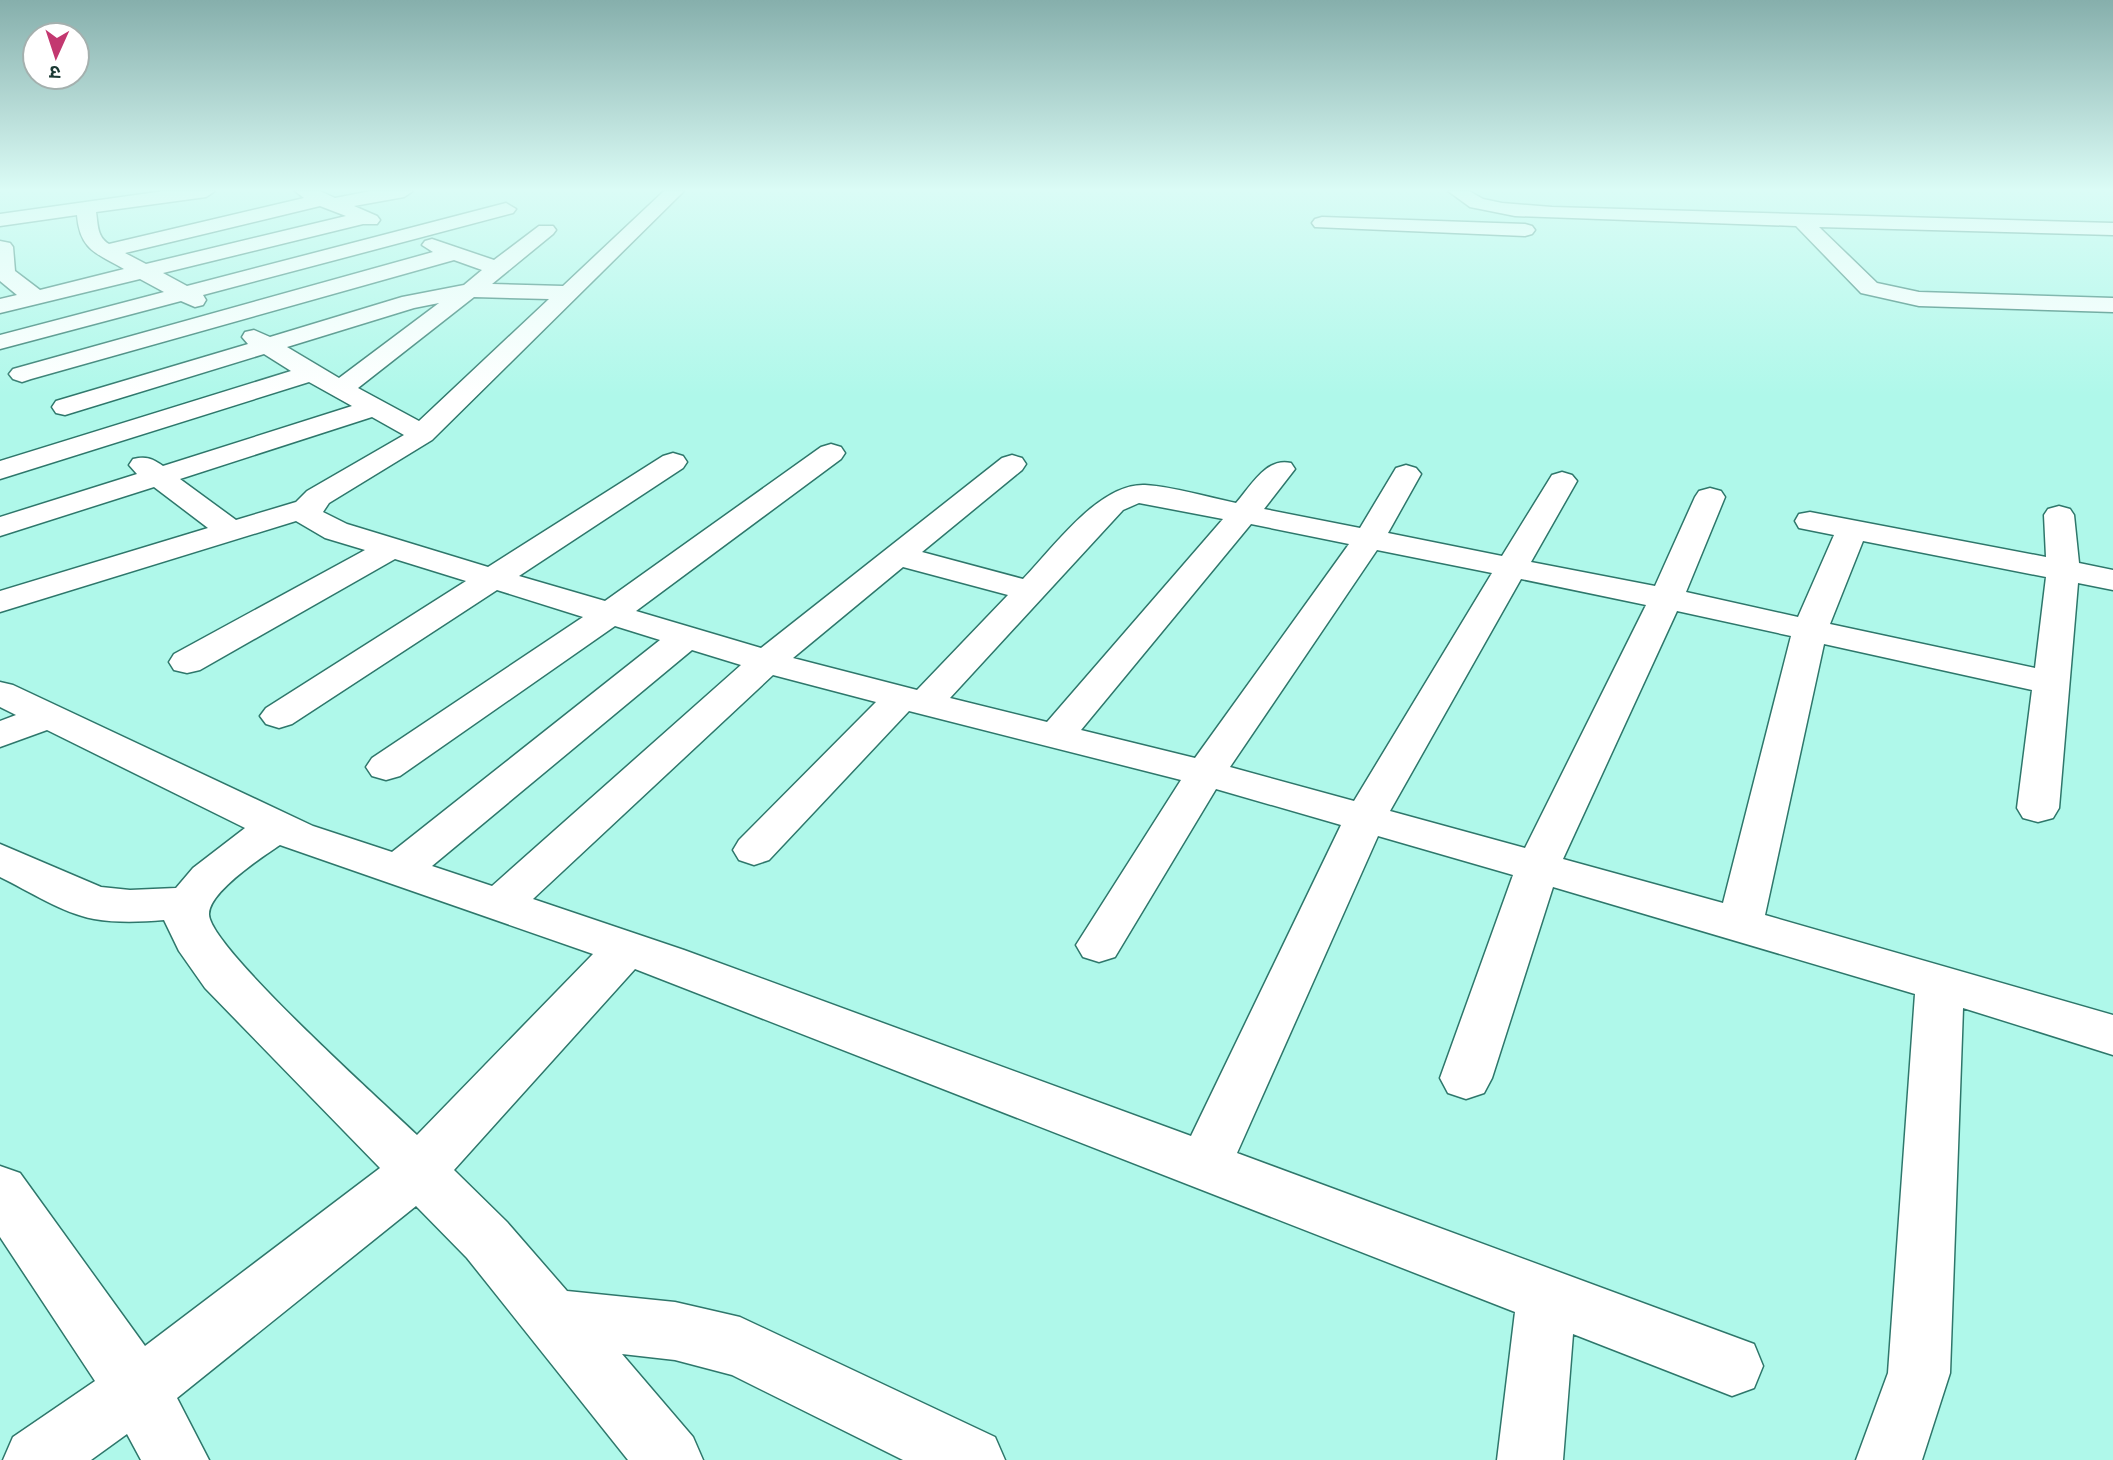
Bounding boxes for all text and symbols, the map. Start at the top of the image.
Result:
north arrow [21,21,91,91]
text: उ [48,61,61,83]

